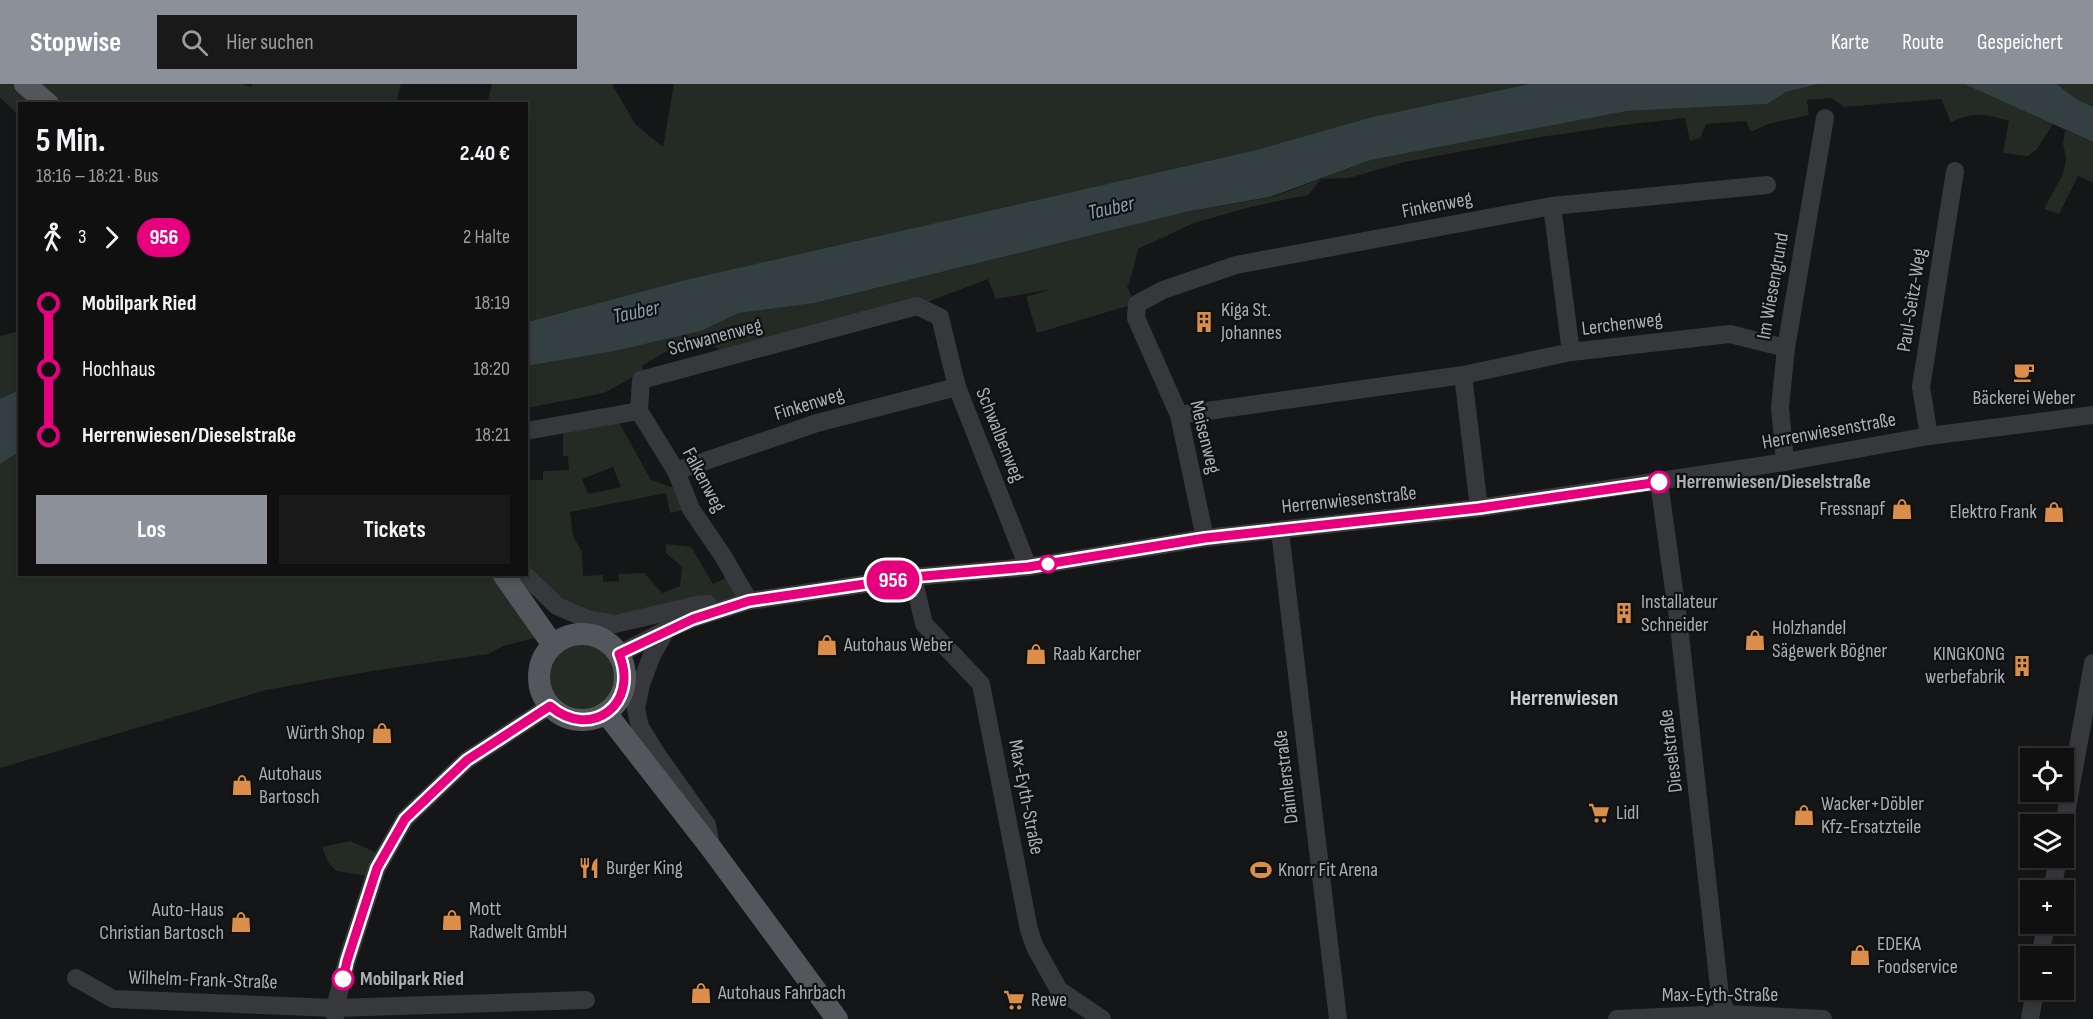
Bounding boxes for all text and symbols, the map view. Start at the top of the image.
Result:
search box [157,15,577,69]
text: Stopwise [30,26,121,59]
icon: search [178,26,211,59]
text: Hier suchen [226,29,314,56]
text: Karte [1831,30,1869,55]
text: Route [1902,30,1944,55]
text: Gespeichert [1977,30,2063,55]
text: 5 Min. [36,121,105,161]
text: 2.40 € [460,140,510,167]
text: 18:16 – 18:21 · Bus [36,164,158,188]
street label: Finkenweg [1400,186,1474,224]
water label: Tauber [1085,190,1138,225]
icon: walk [36,221,69,254]
icon: forward [95,221,128,254]
text: 3 [78,225,86,249]
text: 956 [149,225,178,250]
text: 2 Halte [463,225,510,249]
street label: Im Wiesengrund [1752,231,1794,341]
street label: Paul-Seitz-Weg [1892,247,1932,353]
text: Mobilpark Ried [82,290,196,317]
text: 18:19 [475,291,510,315]
water label: Tauber [611,295,662,329]
place label: Kiga St. Johannes [1220,298,1282,345]
street label: Lerchenweg [1580,307,1664,341]
building icon: Kiga St. Johannes [1192,310,1216,334]
street label: Schwanenweg [665,313,765,361]
text: Hochhaus [82,356,156,383]
text: 18:20 [473,357,510,381]
cafe icon: Bäckerei Weber [2012,360,2036,384]
street label: Finkenweg [771,382,847,426]
street label: Schwalbenweg [970,384,1030,486]
place label: Bäckerei Weber [1972,386,2076,410]
street label: Meisenweg [1184,398,1226,476]
street label: Herrenwiesenstraße [1760,407,1898,455]
text: Herrenwiesen/Dieselstraße [82,422,296,449]
text: 18:21 [475,423,510,447]
street label: Falkenweg [677,444,731,516]
place label: Herrenwiesen/Dieselstraße [1676,470,1871,494]
marker: Herrenwiesen/Dieselstraße [1648,471,1670,493]
street label: Herrenwiesenstraße [1280,481,1418,519]
button: Los [36,495,267,564]
button: Tickets [279,495,510,564]
place label: Fressnapf [1820,497,1885,521]
shop icon: Fressnapf [1890,497,1914,521]
place label: Elektro Frank [1949,500,2037,524]
shop icon: Elektro Frank [2042,500,2066,524]
unlabelled marker [1039,555,1057,573]
line badge: 956 [858,560,928,600]
text: 956 [878,568,908,593]
place label: Installateur Schneider [1641,590,1718,637]
building icon: Installateur Schneider [1612,601,1636,625]
place label: Holzhandel Sägewerk Bögner [1772,616,1888,663]
shop icon: Holzhandel Sägewerk Bögner [1743,628,1767,652]
shop icon: Autohaus Weber [815,633,839,657]
place label: Autohaus Weber [843,633,953,657]
shop icon: Raab Karcher [1024,642,1048,666]
place label: Raab Karcher [1053,642,1142,666]
place label: KINGKONG werbefabrik [1925,642,2005,689]
building icon: KINGKONG werbefabrik [2010,654,2034,678]
district label: Herrenwiesen [1510,685,1618,712]
street label: Dieselstraße [1654,708,1688,794]
place label: Würth Shop [286,721,365,745]
shop icon: Würth Shop [370,721,394,745]
street label: Daimlerstraße [1268,729,1304,825]
street label: Max-Eyth-Straße [1003,737,1049,857]
map controls [2020,748,2074,1000]
button: locate [2020,748,2074,802]
place label: Autohaus Bartosch [258,762,322,809]
shop icon: Autohaus Bartosch [230,773,254,797]
place label: Wacker+Döbler Kfz-Ersatzteile [1821,792,1924,839]
supermarket icon: Lidl [1587,801,1611,825]
place label: Lidl [1616,801,1639,825]
shop icon: Wacker+Döbler Kfz-Ersatzteile [1792,803,1816,827]
button: layers [2020,814,2074,868]
restaurant icon: Burger King [577,856,601,880]
place label: Burger King [606,856,683,880]
sports icon: Knorr Fit Arena [1249,858,1273,882]
place label: Knorr Fit Arena [1278,858,1378,882]
button: + [2020,880,2074,934]
place label: Mott Radwelt GmbH [469,897,568,944]
place label: Auto-Haus Christian Bartosch [99,898,224,945]
shop icon: Mott Radwelt GmbH [440,908,464,932]
shop icon: Auto-Haus Christian Bartosch [229,910,253,934]
place label: EDEKA Foodservice [1877,932,1958,979]
shop icon: EDEKA Foodservice [1848,943,1872,967]
button: − [2020,946,2074,1000]
street label: Wilhelm-Frank-Straße [128,965,278,995]
place label: Mobilpark Ried [360,967,464,991]
marker: Mobilpark Ried [332,968,354,990]
shop icon: Autohaus Fahrbach [689,981,713,1005]
place label: Autohaus Fahrbach [717,981,846,1005]
street label: Max-Eyth-Straße [1662,983,1778,1007]
supermarket icon: Rewe [1002,988,1026,1012]
place label: Rewe [1031,988,1067,1012]

